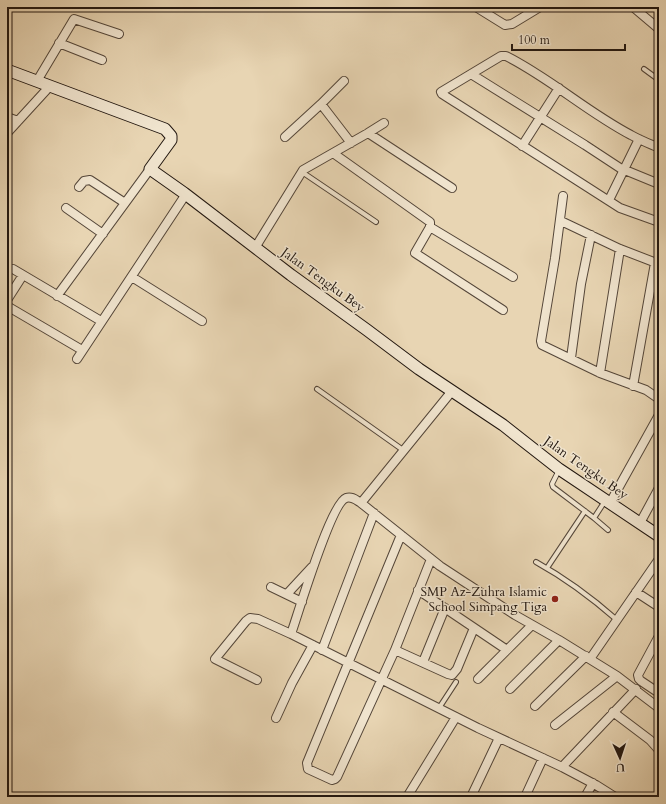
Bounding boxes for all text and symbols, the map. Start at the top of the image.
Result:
scale bar [512,26,625,52]
text: 100 m [518,32,551,48]
street label: Jalan Tengku Bey [276,242,368,316]
street label: Jalan Tengku Bey [539,431,632,504]
place label: SMP Az-Zuhra Islamic School Simpang Tiga [421,583,547,616]
marker: SMP Az-Zuhra Islamic School Simpang Tiga [550,594,560,604]
north arrow [600,738,640,778]
text: U [616,760,625,775]

